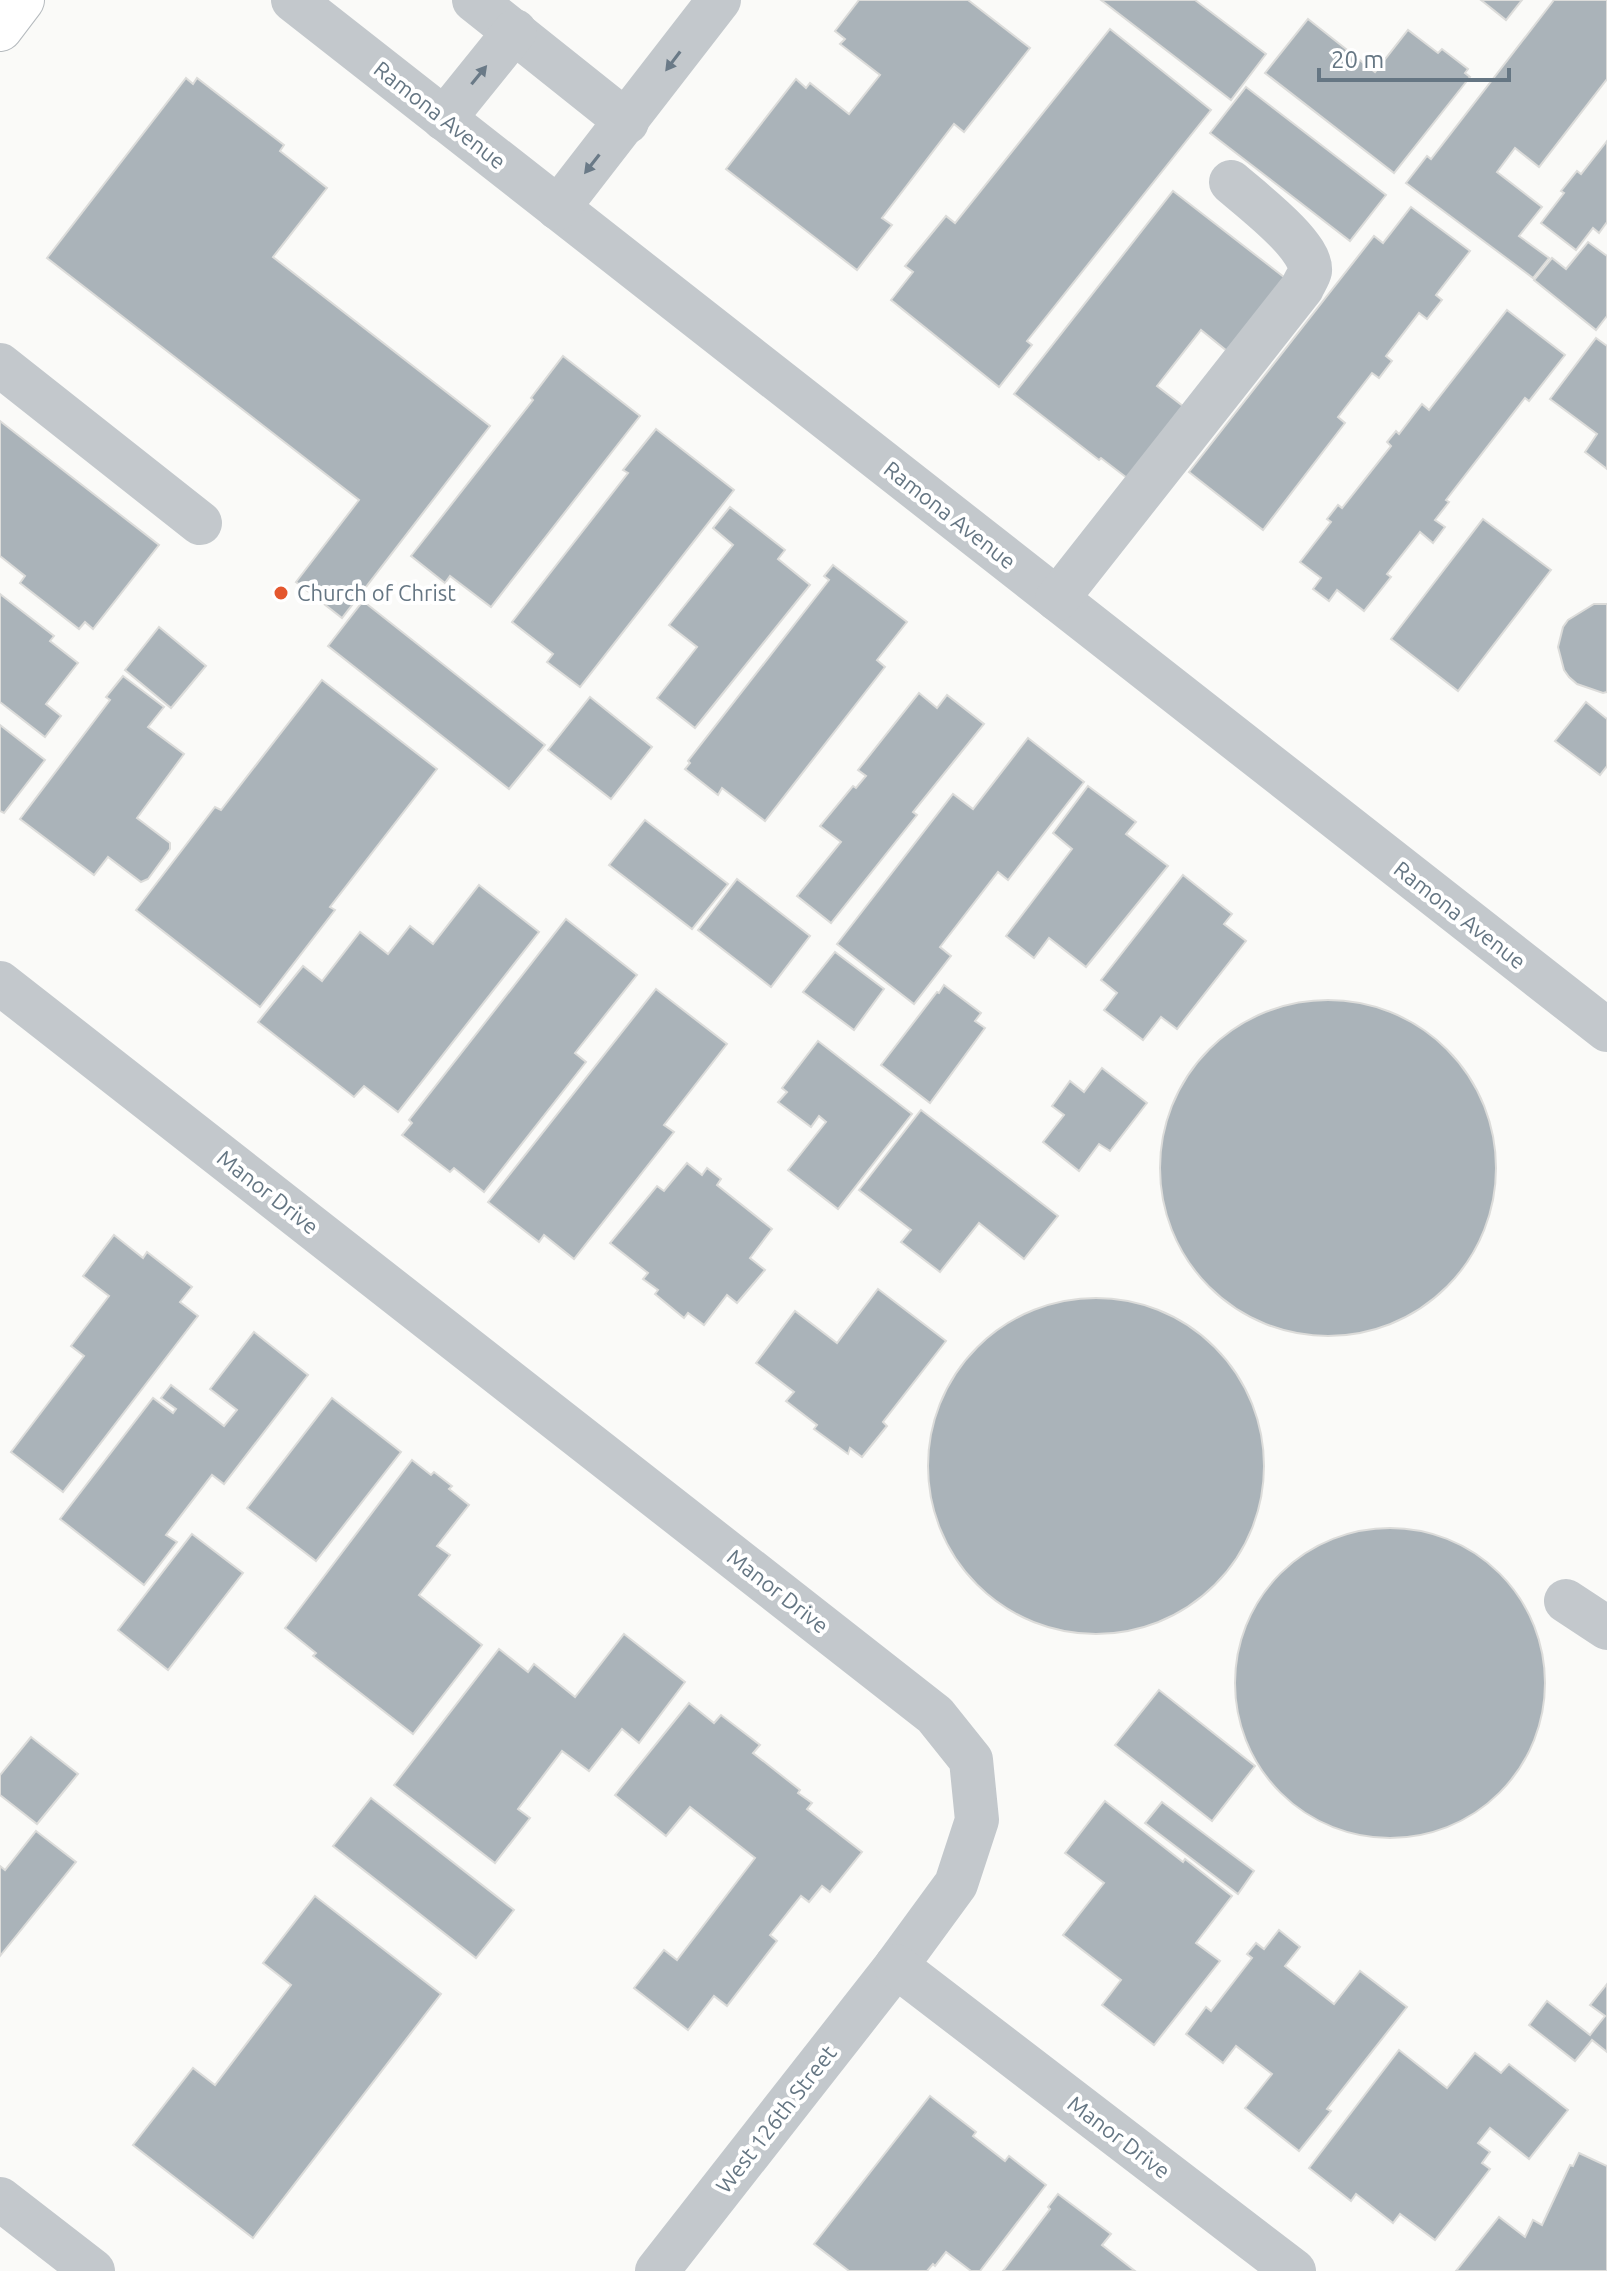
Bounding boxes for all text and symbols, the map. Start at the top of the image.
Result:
scale bar [1319,32,1509,82]
text: 20 m [1331,46,1384,73]
one-way arrow [665,51,681,71]
street label: Ramona Avenue [370,56,511,174]
one-way arrow [470,65,487,85]
one-way arrow [584,154,600,174]
street label: Ramona Avenue [880,456,1021,574]
place label: Church of Christ [297,580,456,605]
marker: Church of Christ [272,584,290,602]
street label: Ramona Avenue [1390,856,1531,974]
street label: Manor Drive [213,1144,324,1239]
street label: Manor Drive [723,1543,834,1638]
street label: West 126th Street [710,2040,841,2197]
street label: Manor Drive [1063,2090,1175,2183]

